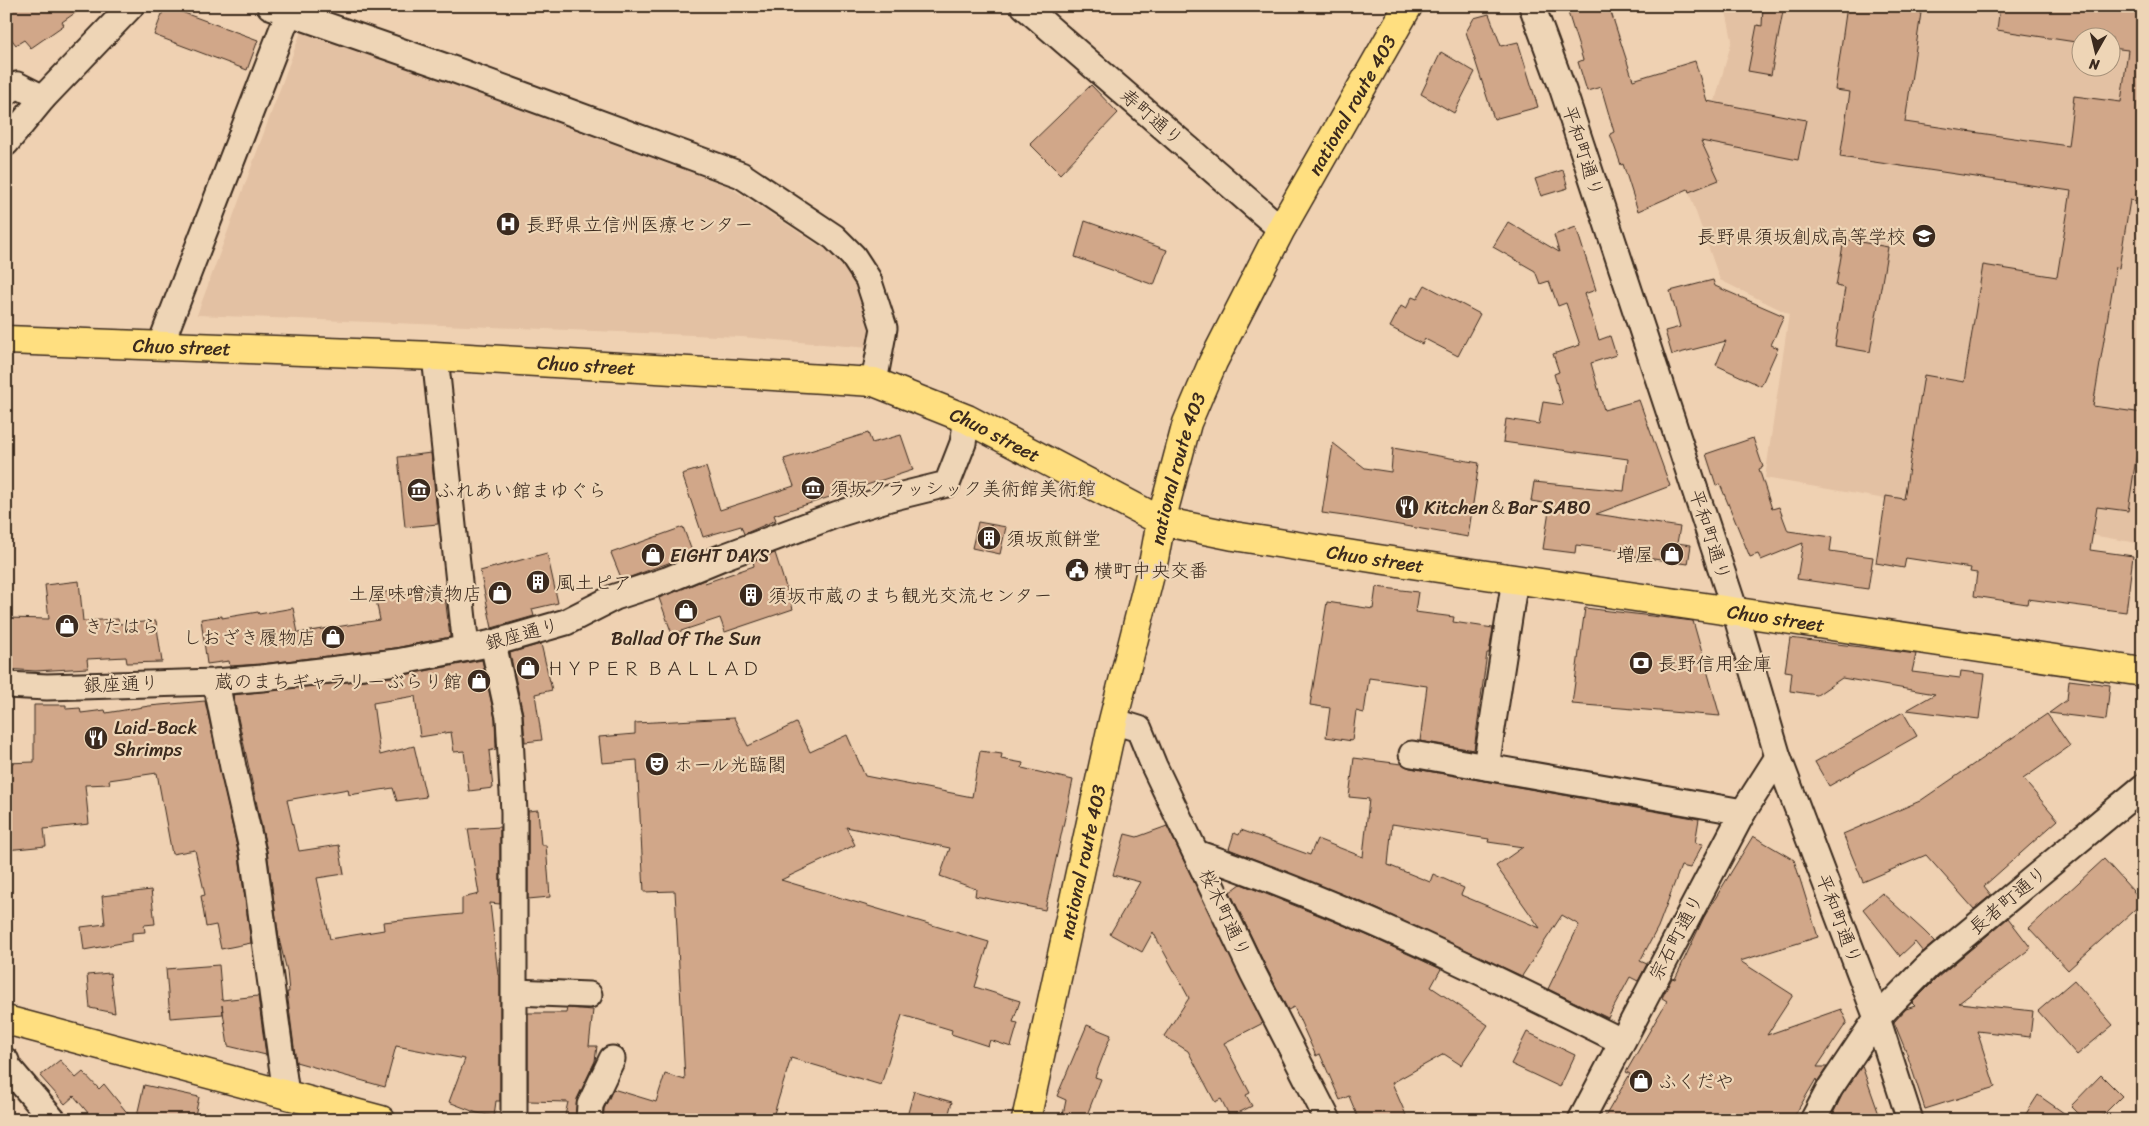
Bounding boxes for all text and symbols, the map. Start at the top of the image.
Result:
street label: national route 403 [1298,28,1405,181]
north arrow [2072,28,2122,78]
text: N [2087,51,2102,78]
street label: 寿町通り [1112,80,1192,154]
street label: 平和町通り [1553,101,1613,201]
place label: 長野県立信州医療センター [526,208,753,241]
hospital icon: 長野県立信州医療センター [495,211,521,237]
place label: 長野県須坂創成高等学校 [1697,220,1906,253]
school or university icon: 長野県須坂創成高等学校 [1911,223,1937,249]
street label: Chuo street [132,328,232,365]
street label: Chuo street [536,346,636,384]
street label: national route 403 [1140,386,1215,547]
street label: Chuo street [945,397,1046,471]
place label: 須坂クラッシック美術館美術館 [830,472,1096,505]
place label: ふれあい館まゆぐら [436,474,607,507]
museum icon: 須坂クラッシック美術館美術館 [800,475,826,501]
museum icon: ふれあい館まゆぐら [406,477,432,503]
street label: 平和町通り [1680,485,1740,585]
place label: Kitchen＆Bar SABO [1424,491,1591,524]
restaurant icon: Kitchen＆Bar SABO [1394,494,1420,520]
place label: 須坂煎餅堂 [1006,522,1101,555]
building icon: 須坂煎餅堂 [976,525,1002,551]
street label: Chuo street [1324,535,1426,582]
place label: 増屋 [1616,538,1654,571]
place label: EIGHT DAYS [670,539,769,572]
shop icon: 増屋 [1659,541,1685,567]
shop icon: EIGHT DAYS [640,542,666,568]
place label: 横町中央交番 [1094,554,1208,587]
public building icon: 横町中央交番 [1064,557,1090,583]
place label: 風土ピア [556,566,632,599]
building icon: 風土ピア [525,569,551,595]
place label: 土屋味噌漬物店 [349,577,482,610]
place label: 須坂市蔵のまち観光交流センター [768,579,1052,612]
shop icon: 土屋味噌漬物店 [487,580,513,606]
building icon: 須坂市蔵のまち観光交流センター [738,582,764,608]
street label: Chuo street [1725,594,1827,641]
shop icon: Ballad Of The Sun [673,598,699,624]
street label: 銀座通り [481,608,563,660]
place label: きたはら [84,610,160,643]
shop icon: きたはら [54,613,80,639]
place label: しおざき履物店 [183,621,316,654]
place label: Ballad Of The Sun [611,622,761,655]
shop icon: しおざき履物店 [320,624,346,650]
place label: 長野信用金庫 [1658,647,1772,680]
bank icon: 長野信用金庫 [1628,650,1654,676]
place label: ＨＹＰＥＲ ＢＡＬＬＡＤ [546,652,760,685]
shop icon: ＨＹＰＥＲ ＢＡＬＬＡＤ [515,655,541,681]
place label: 蔵のまちギャラリーぶらり館 [215,665,462,698]
street label: 銀座通り [82,666,160,702]
shop icon: 蔵のまちギャラリーぶらり館 [466,668,492,694]
place label: Laid-Back Shrimps [114,711,198,766]
restaurant icon: Laid-Back Shrimps [83,725,109,751]
place label: ホール光臨閣 [674,748,787,781]
theatre icon: ホール光臨閣 [644,751,670,777]
street label: national route 403 [1049,781,1115,942]
street label: 長者町通り [1961,857,2055,943]
street label: 桜木町通り [1190,863,1260,963]
street label: 平和町通り [1807,869,1871,969]
street label: 宗石町通り [1639,887,1713,987]
place label: ふくだや [1658,1065,1734,1098]
shop icon: ふくだや [1628,1068,1654,1094]

